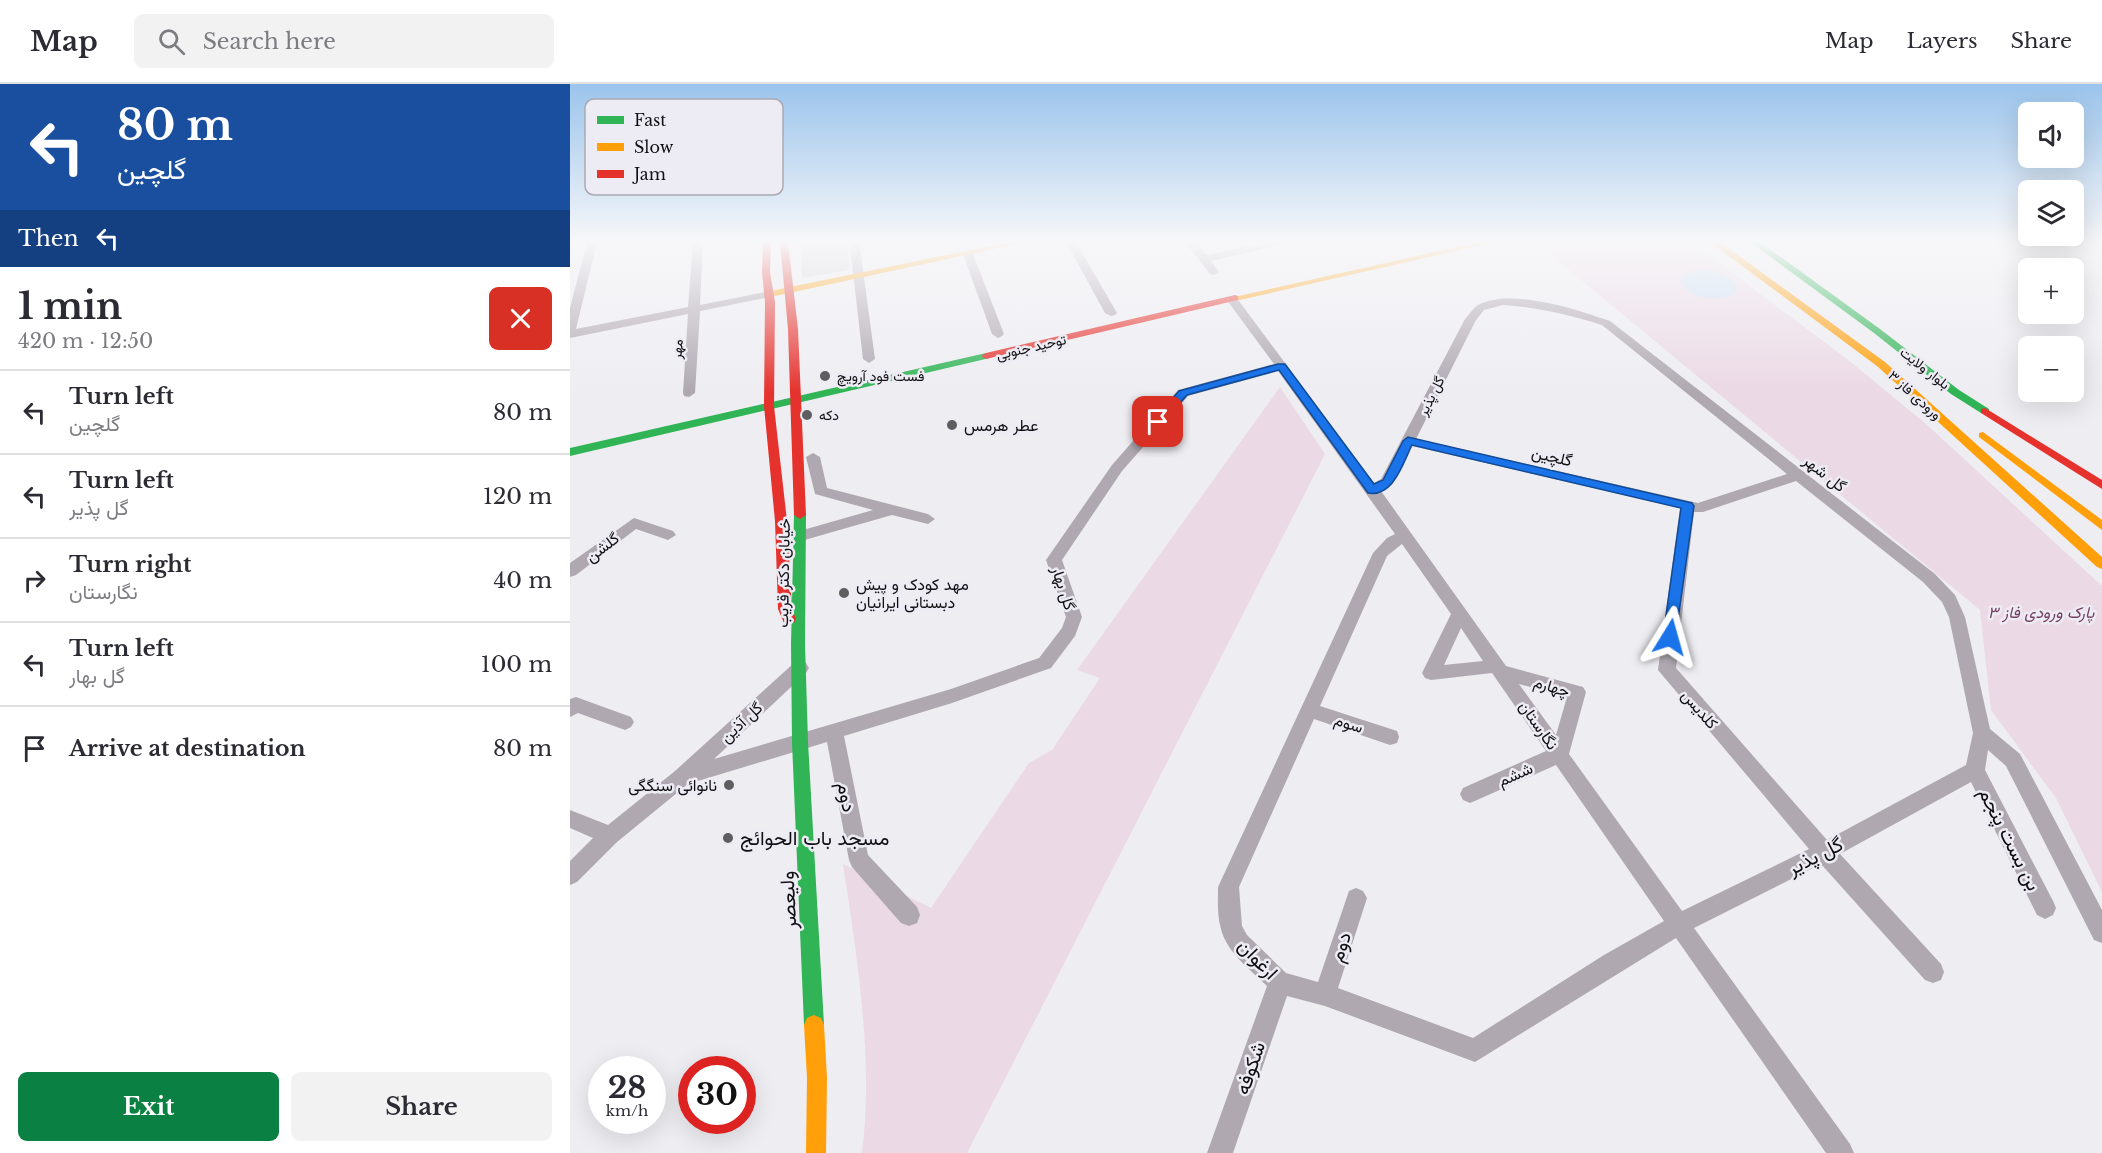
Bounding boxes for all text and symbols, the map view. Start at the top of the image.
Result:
search box [134,14,554,68]
text: Map [30,24,98,59]
icon: search [155,25,188,58]
text: Search here [203,28,336,55]
text: Map [1825,28,1874,54]
text: Layers [1907,28,1978,54]
text: Share [2011,28,2072,54]
text: 80 m [117,99,233,151]
legend [585,99,783,195]
map controls [2018,102,2084,402]
button: sound [2018,102,2084,168]
icon: left [18,108,96,186]
text: Fast [634,110,666,130]
text: Slow [634,137,674,157]
text: گلچین [117,153,186,186]
text: Jam [632,164,666,184]
button: layers [2018,180,2084,246]
icon: left [91,222,124,255]
text: Then [18,225,79,252]
button: + [2018,258,2084,324]
text: 1 min [18,284,122,329]
button: close [489,287,552,350]
text: 420 m · 12:50 [18,329,153,353]
street label: توحید جنوبی [994,330,1068,364]
button: − [2018,336,2084,402]
street label: مهر [667,338,687,361]
street label: بلوار ولایت [1896,343,1954,393]
street label: ورودی فاز ۳ [1885,366,1945,424]
place label: فست فود آرویچ [837,367,924,387]
marker: فست فود آرویچ [818,369,832,383]
street label: گل پذیر [1413,373,1449,420]
text: Turn left [69,383,174,410]
icon: left [18,396,51,429]
pin [1132,396,1183,447]
text: 80 m [493,399,552,426]
icon: arrive [1141,405,1174,438]
place label: دکه [819,406,839,424]
marker: دکه [800,408,814,422]
text: گلچین [69,412,120,436]
place label: عطر هرمس [964,415,1038,436]
marker: عطر هرمس [945,418,959,432]
street label: گلچین [1529,442,1574,472]
street label: گل شهر [1798,449,1851,497]
text: Turn left [69,467,174,494]
icon: left [18,480,51,513]
text: 120 m [483,483,552,510]
text: گل پذیر [69,496,129,520]
street label: خیابان دکتر قریب [772,518,795,628]
street label: گلشن [581,528,623,567]
text: Turn right [69,551,191,578]
street label: گل بهار [1046,563,1080,613]
icon: right [18,564,51,597]
text: 40 m [494,567,552,594]
place label: مهد کودک و پیش دبستانی ایرانیان [856,574,969,613]
text: نگارستان [69,580,138,604]
marker: مهد کودک و پیش دبستانی ایرانیان [837,586,851,600]
park label: پارک ورودی فاز ۳ [1988,602,2095,624]
position arrow [1638,605,1702,669]
text: Turn left [69,635,174,662]
icon: left [18,648,51,681]
text: 100 m [481,651,552,678]
text: گل بهار [69,664,125,688]
street label: چهارم [1531,671,1573,703]
street label: کلدیس [1677,685,1722,733]
street label: گل آذین [716,697,767,747]
street label: نگارستان [1514,697,1563,754]
street label: سوم [1332,709,1366,738]
icon: arrive [18,732,51,765]
text: Arrive at destination [69,735,306,762]
text: 80 m [493,735,552,762]
street label: ششم [1494,757,1536,791]
place label: نانوائی سنگگی [628,775,717,796]
marker: نانوائی سنگگی [722,778,736,792]
street label: دوم [831,780,862,814]
street label: بن بست پنجم [1972,783,2046,895]
place label: مسجد باب الحوائج [740,826,889,852]
marker: مسجد باب الحوائج [721,831,735,845]
street label: گل پذیر [1782,832,1848,882]
street label: ولیعصر [774,870,803,931]
street label: دوم [1324,929,1357,965]
street label: ارغوان [1232,934,1283,985]
street label: شکوفه [1230,1038,1271,1098]
speed limit sign: 30 [678,1056,756,1134]
text: 28 [608,1069,646,1106]
button: Exit [18,1072,279,1141]
button: Share [291,1072,552,1141]
text: km/h [606,1101,648,1120]

